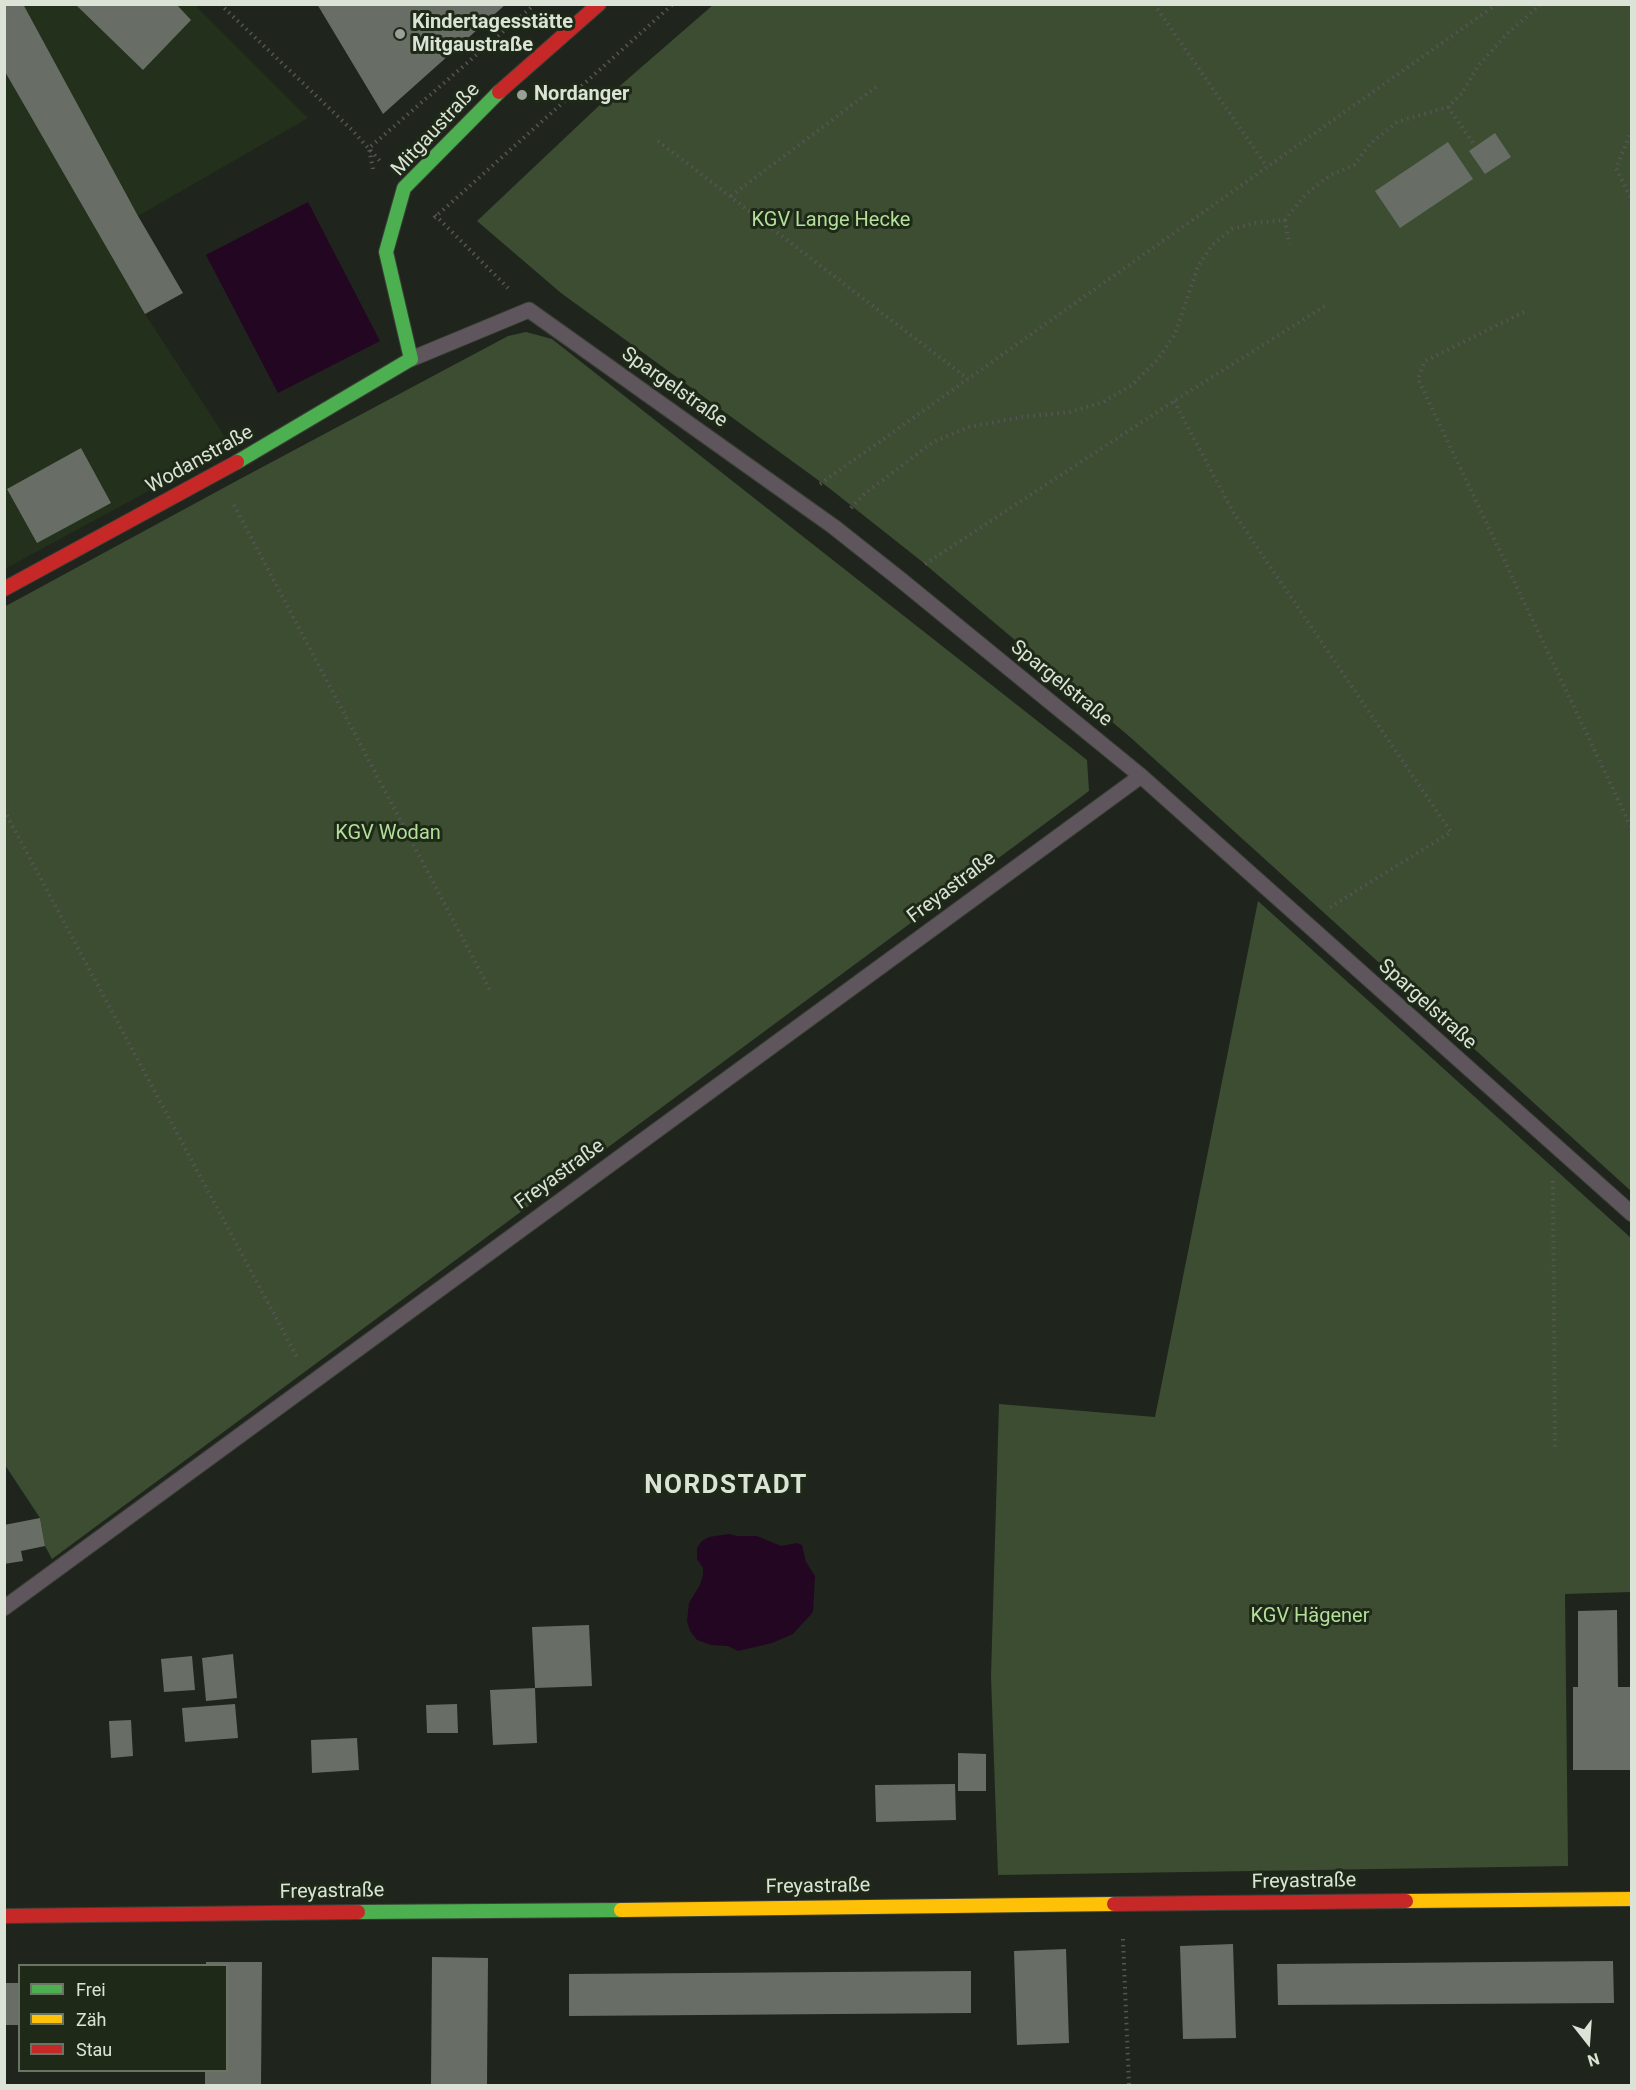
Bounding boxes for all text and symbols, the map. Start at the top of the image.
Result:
place label: Kindertagesstätte Mitgaustraße [412,11,573,58]
marker: Kindertagesstätte Mitgaustraße [393,27,407,41]
street label: Mitgaustraße [387,78,485,182]
place label: Nordanger [534,83,629,107]
marker: Nordanger [515,88,529,102]
park label: KGV Lange Hecke [752,209,910,233]
street label: Spargelstraße [616,343,732,433]
street label: Wodanstraße [142,421,258,499]
street label: Spargelstraße [1005,636,1117,732]
park label: KGV Wodan [335,822,441,846]
street label: Freyastraße [903,847,1001,929]
street label: Spargelstraße [1373,955,1481,1055]
street label: Freyastraße [511,1135,609,1215]
district label: NORDSTADT [644,1470,808,1502]
park label: KGV Hägener [1251,1605,1369,1629]
street label: Freyastraße [1251,1869,1357,1895]
street label: Freyastraße [765,1874,871,1900]
street label: Freyastraße [279,1879,385,1905]
legend [18,1964,228,2072]
text: Frei [76,1979,106,2000]
text: Zäh [76,2009,107,2030]
north arrow [1558,2012,1618,2072]
text: Stau [76,2039,112,2060]
text: N [1585,2049,1602,2070]

